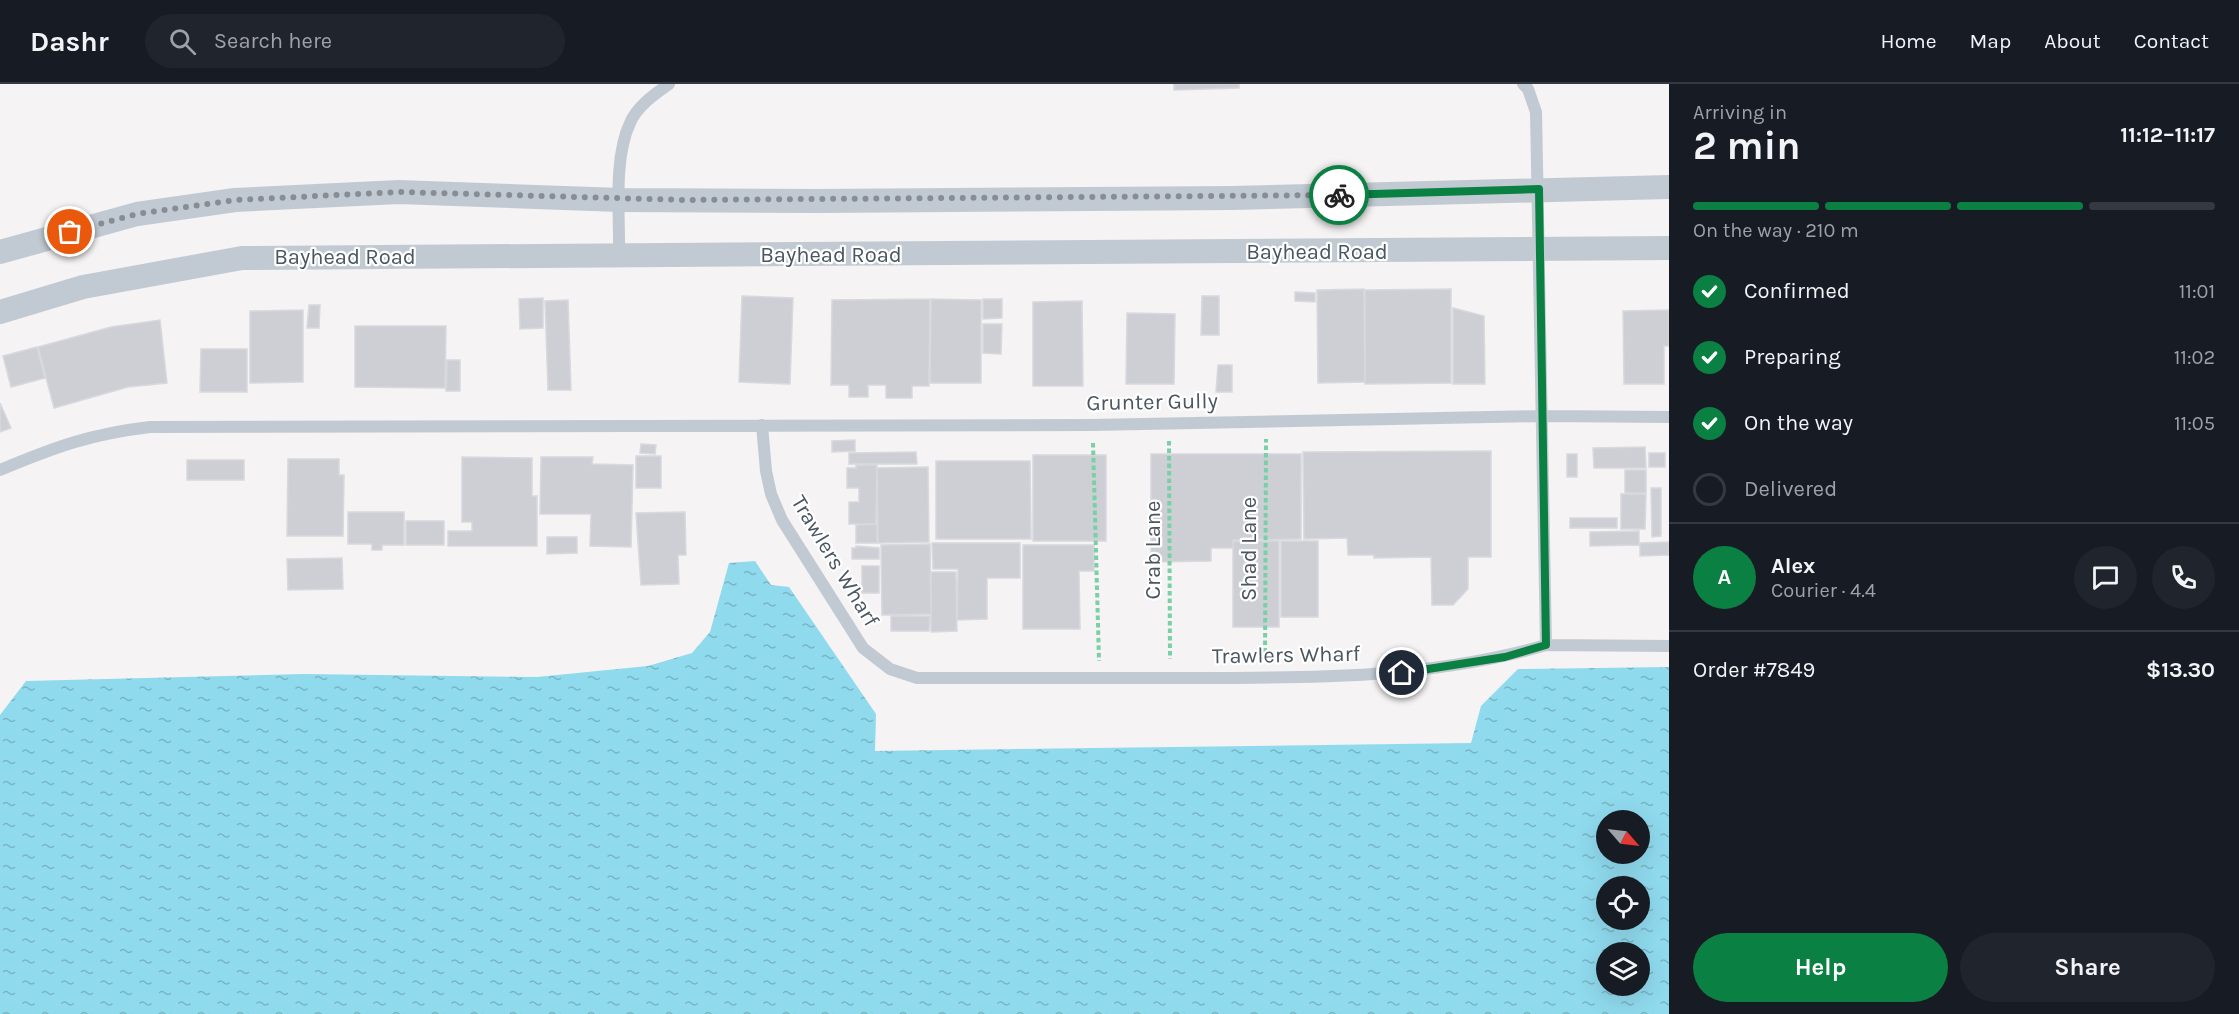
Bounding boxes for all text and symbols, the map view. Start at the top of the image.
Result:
search box [145,14,565,68]
text: Dashr [30,25,109,58]
icon: search [166,25,199,58]
text: Search here [214,28,332,54]
text: Home [1881,29,1937,53]
text: Map [1970,29,2011,53]
text: About [2044,29,2101,53]
text: Contact [2134,29,2209,53]
text: Arriving in [1693,101,1787,124]
text: 11:12–11:17 [2120,122,2215,148]
text: 2 min [1693,123,1801,169]
courier [1309,165,1369,225]
icon: bike [1323,179,1356,212]
pin [44,206,95,257]
icon: bag [53,215,86,248]
text: On the way · 210 m [1693,219,1859,242]
street label: Bayhead Road [1246,239,1388,265]
street label: Bayhead Road [760,242,902,268]
street label: Bayhead Road [274,244,416,270]
icon: check [1693,275,1726,308]
text: Confirmed [1744,278,1850,304]
text: 11:01 [2179,280,2215,303]
icon: check [1693,341,1726,374]
text: Preparing [1744,344,1841,370]
text: 11:02 [2174,346,2215,369]
street label: Grunter Gully [1086,388,1218,416]
icon: check [1693,407,1726,440]
text: On the way [1744,410,1853,436]
text: 11:05 [2174,412,2215,435]
text: Delivered [1744,476,1837,502]
street label: Trawlers Wharf [786,491,885,632]
street label: Shad Lane [1236,497,1262,601]
street label: Crab Lane [1140,501,1166,599]
button: chat [2074,546,2137,609]
button: phone [2152,546,2215,609]
text: Alex [1771,553,1815,579]
text: A [1718,564,1731,590]
text: Courier · 4.4 [1771,579,1876,602]
street label: Trawlers Wharf [1212,641,1361,669]
pin [1376,647,1427,698]
icon: home [1385,656,1418,689]
text: Order #7849 [1693,657,1815,683]
text: $13.30 [2146,657,2215,683]
north arrow [1596,810,1650,864]
map controls [1596,810,1650,996]
button: locate [1596,876,1650,930]
button: Help [1693,933,1948,1002]
button: Share [1960,933,2215,1002]
button: layers [1596,942,1650,996]

